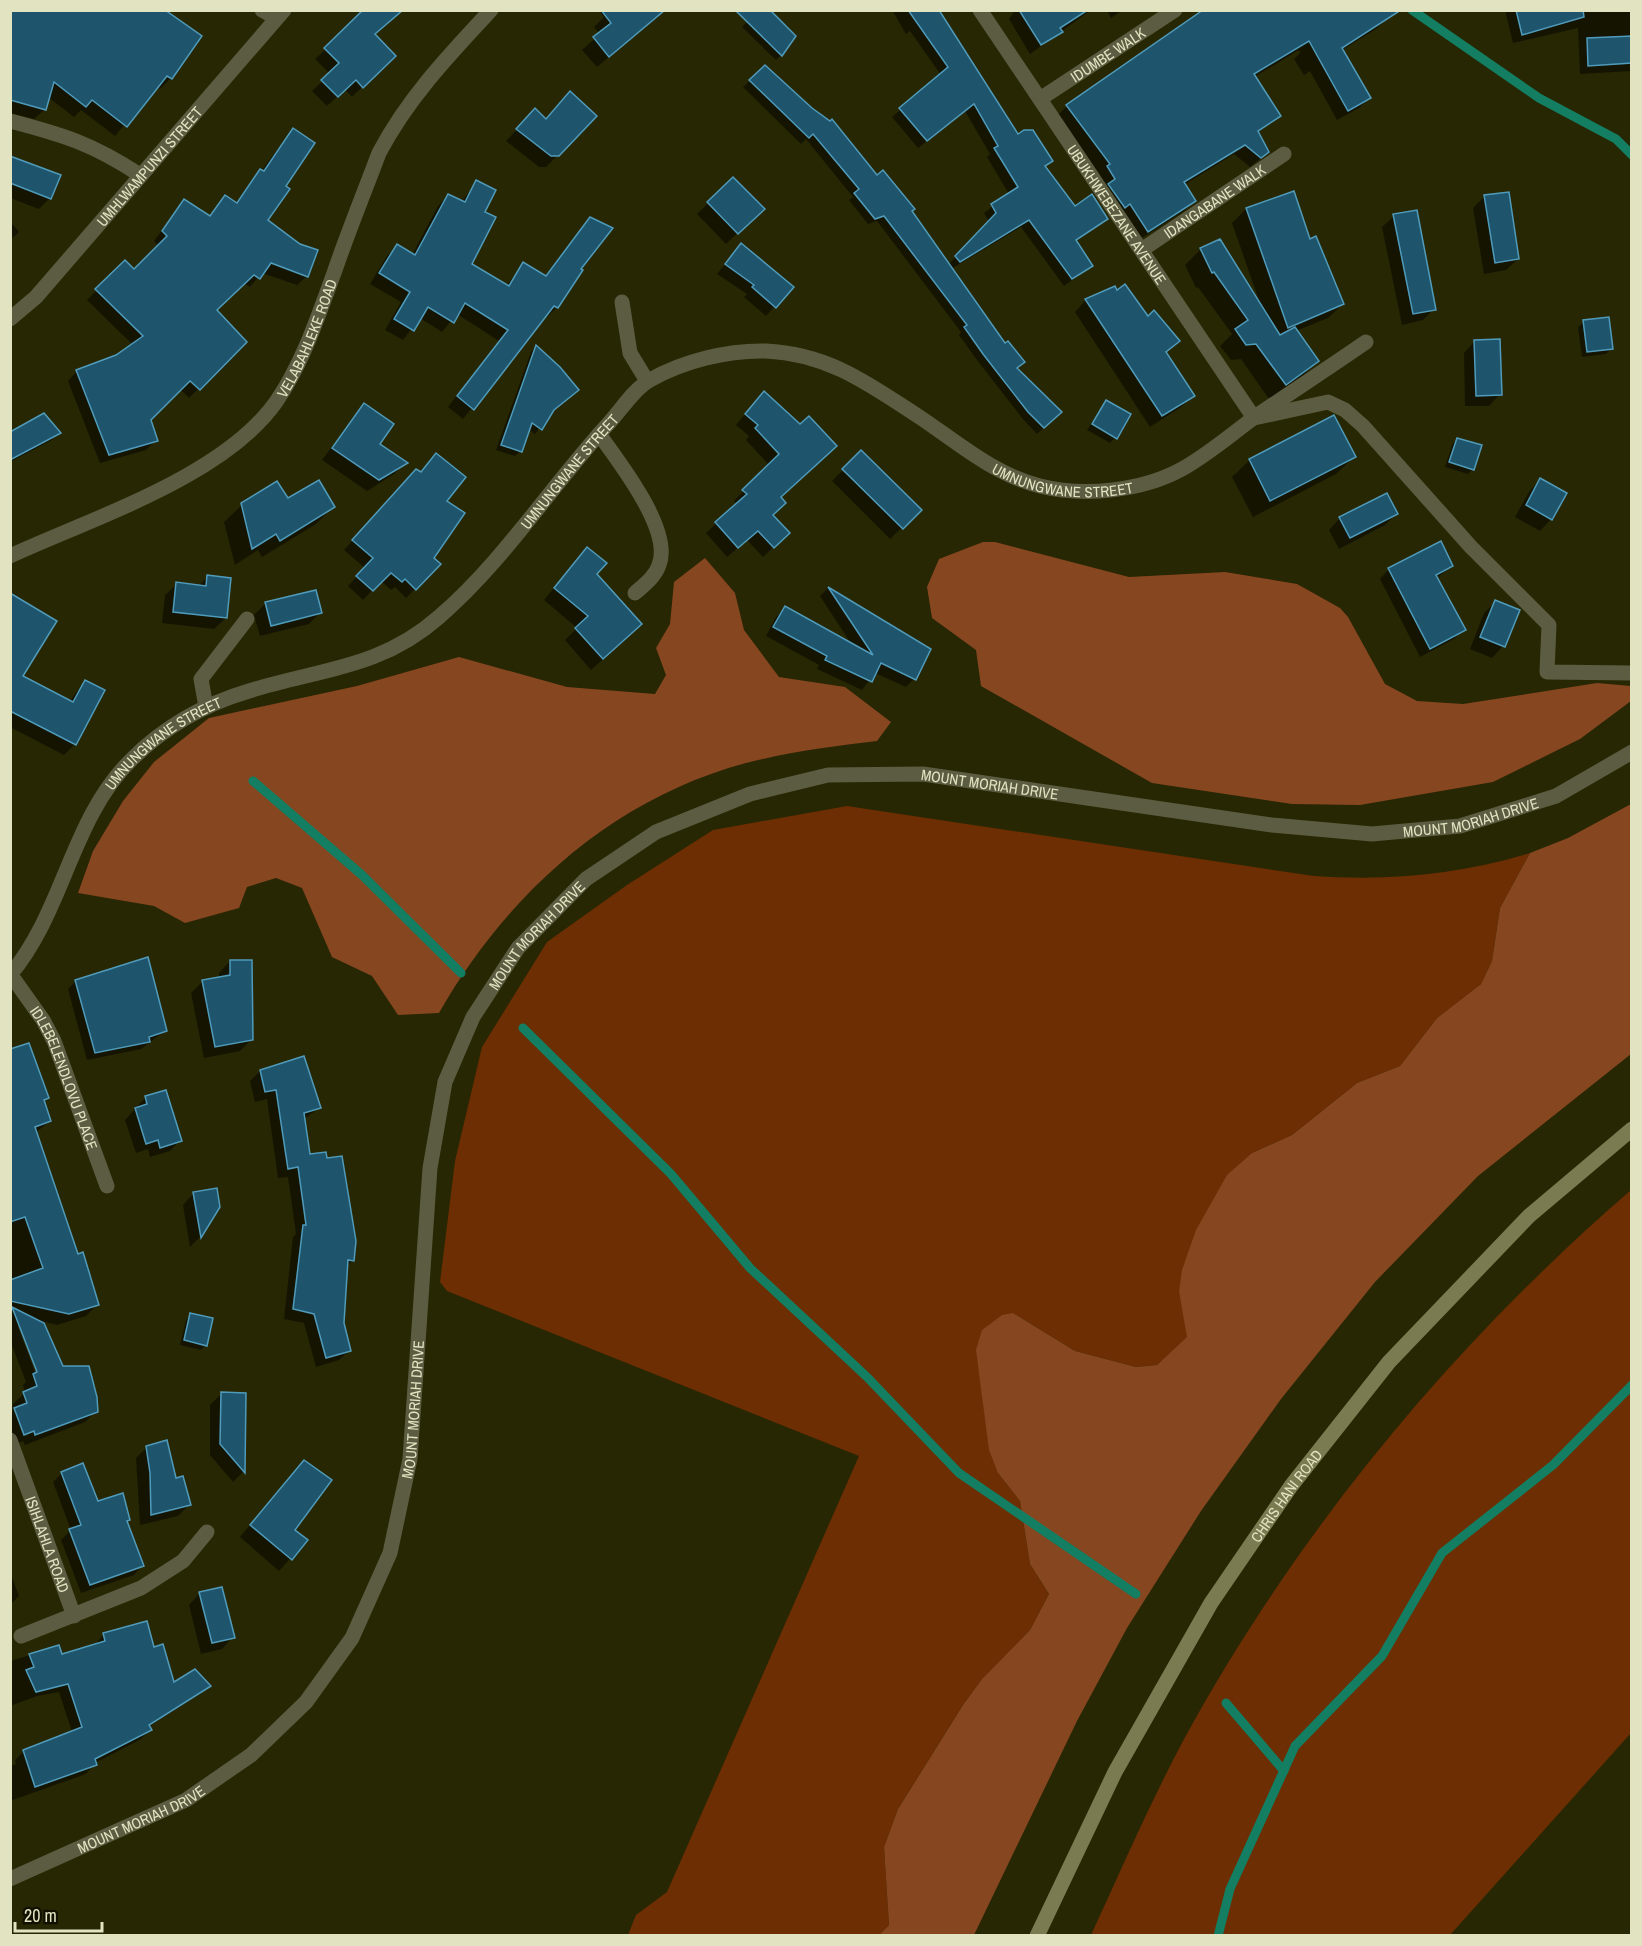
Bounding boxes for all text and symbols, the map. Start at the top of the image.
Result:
street label: IDUMBE WALK [1066,22,1150,87]
street label: UMHLWAMPUNZI STREET [91,101,207,231]
street label: UBUKHWEBEZANE AVENUE [1063,140,1172,288]
street label: IDANGABANE WALK [1159,159,1270,243]
street label: VELABAHLEKE ROAD [271,276,342,401]
street label: UMNUNGWANE STREET [515,409,623,533]
street label: UMNUNGWANE STREET [988,458,1135,502]
street label: UMNUNGWANE STREET [99,691,225,794]
street label: MOUNT MORIAH DRIVE [920,763,1060,804]
street label: MOUNT MORIAH DRIVE [1402,792,1541,842]
street label: MOUNT MORIAH DRIVE [483,876,589,994]
street label: IDLEBELENDLOVU PLACE [26,1002,103,1153]
street label: MOUNT MORIAH DRIVE [396,1340,429,1480]
street label: CHRIS HANI ROAD [1245,1445,1327,1546]
street label: ISIHLAHLA ROAD [21,1493,75,1596]
street label: MOUNT MORIAH DRIVE [74,1780,209,1858]
scale bar [15,1895,102,1933]
text: 20 m [24,1903,57,1928]

